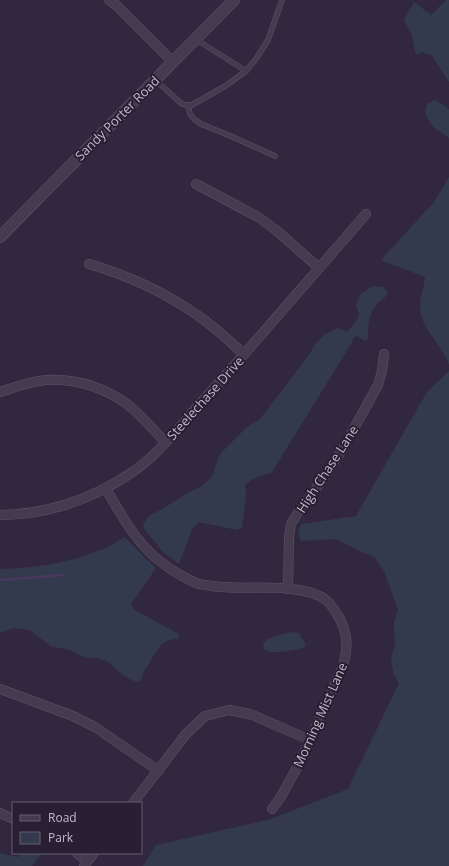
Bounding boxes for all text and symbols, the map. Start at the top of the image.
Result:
street label: Sandy Porter Road [71,72,163,164]
street label: Steelechase Drive [162,352,248,444]
street label: High Chase Lane [292,422,362,516]
street label: Morning Mist Lane [289,660,351,770]
legend [12,802,142,854]
text: Road [48,809,77,826]
text: Park [48,829,74,846]

